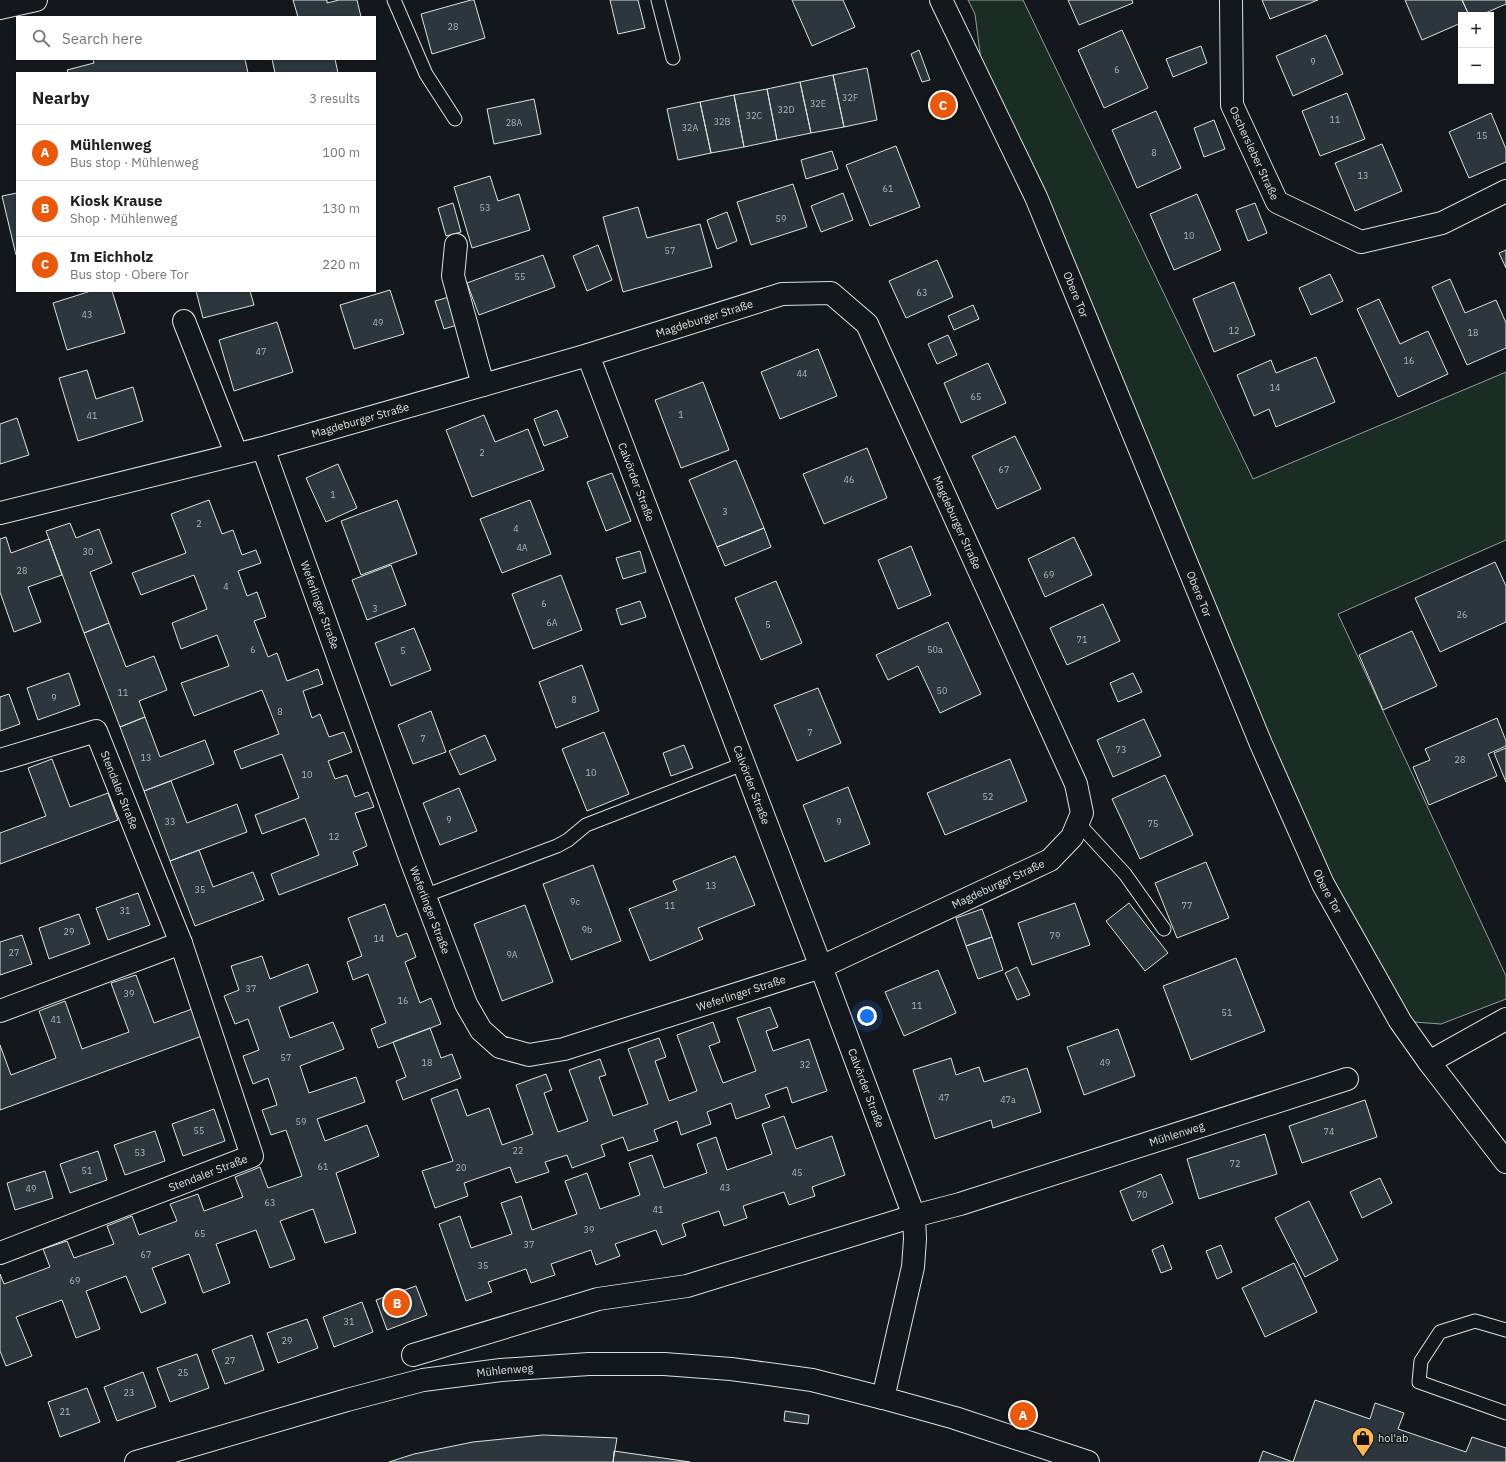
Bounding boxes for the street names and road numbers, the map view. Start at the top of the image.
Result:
street label: Oschersleber Straße [1227,104,1282,202]
street label: Obere Tor [1060,269,1092,320]
street label: Magdeburger Straße [654,297,755,340]
street label: Magdeburger Straße [310,400,411,441]
street label: Calvörder Straße [615,441,658,524]
street label: Magdeburger Straße [930,474,985,572]
street label: Weferlinger Straße [298,559,342,651]
street label: Obere Tor [1184,569,1215,619]
street label: Calvörder Straße [730,743,773,826]
street label: Stendaler Straße [98,749,142,832]
street label: Magdeburger Straße [949,856,1047,912]
street label: Weferlinger Straße [407,864,453,956]
street label: Obere Tor [1310,867,1345,916]
street label: Weferlinger Straße [695,972,787,1014]
street label: Calvörder Straße [845,1046,887,1130]
street label: Mühlenweg [1147,1119,1206,1149]
street label: Stendaler Straße [166,1151,250,1195]
street label: Mühlenweg [476,1361,534,1380]

